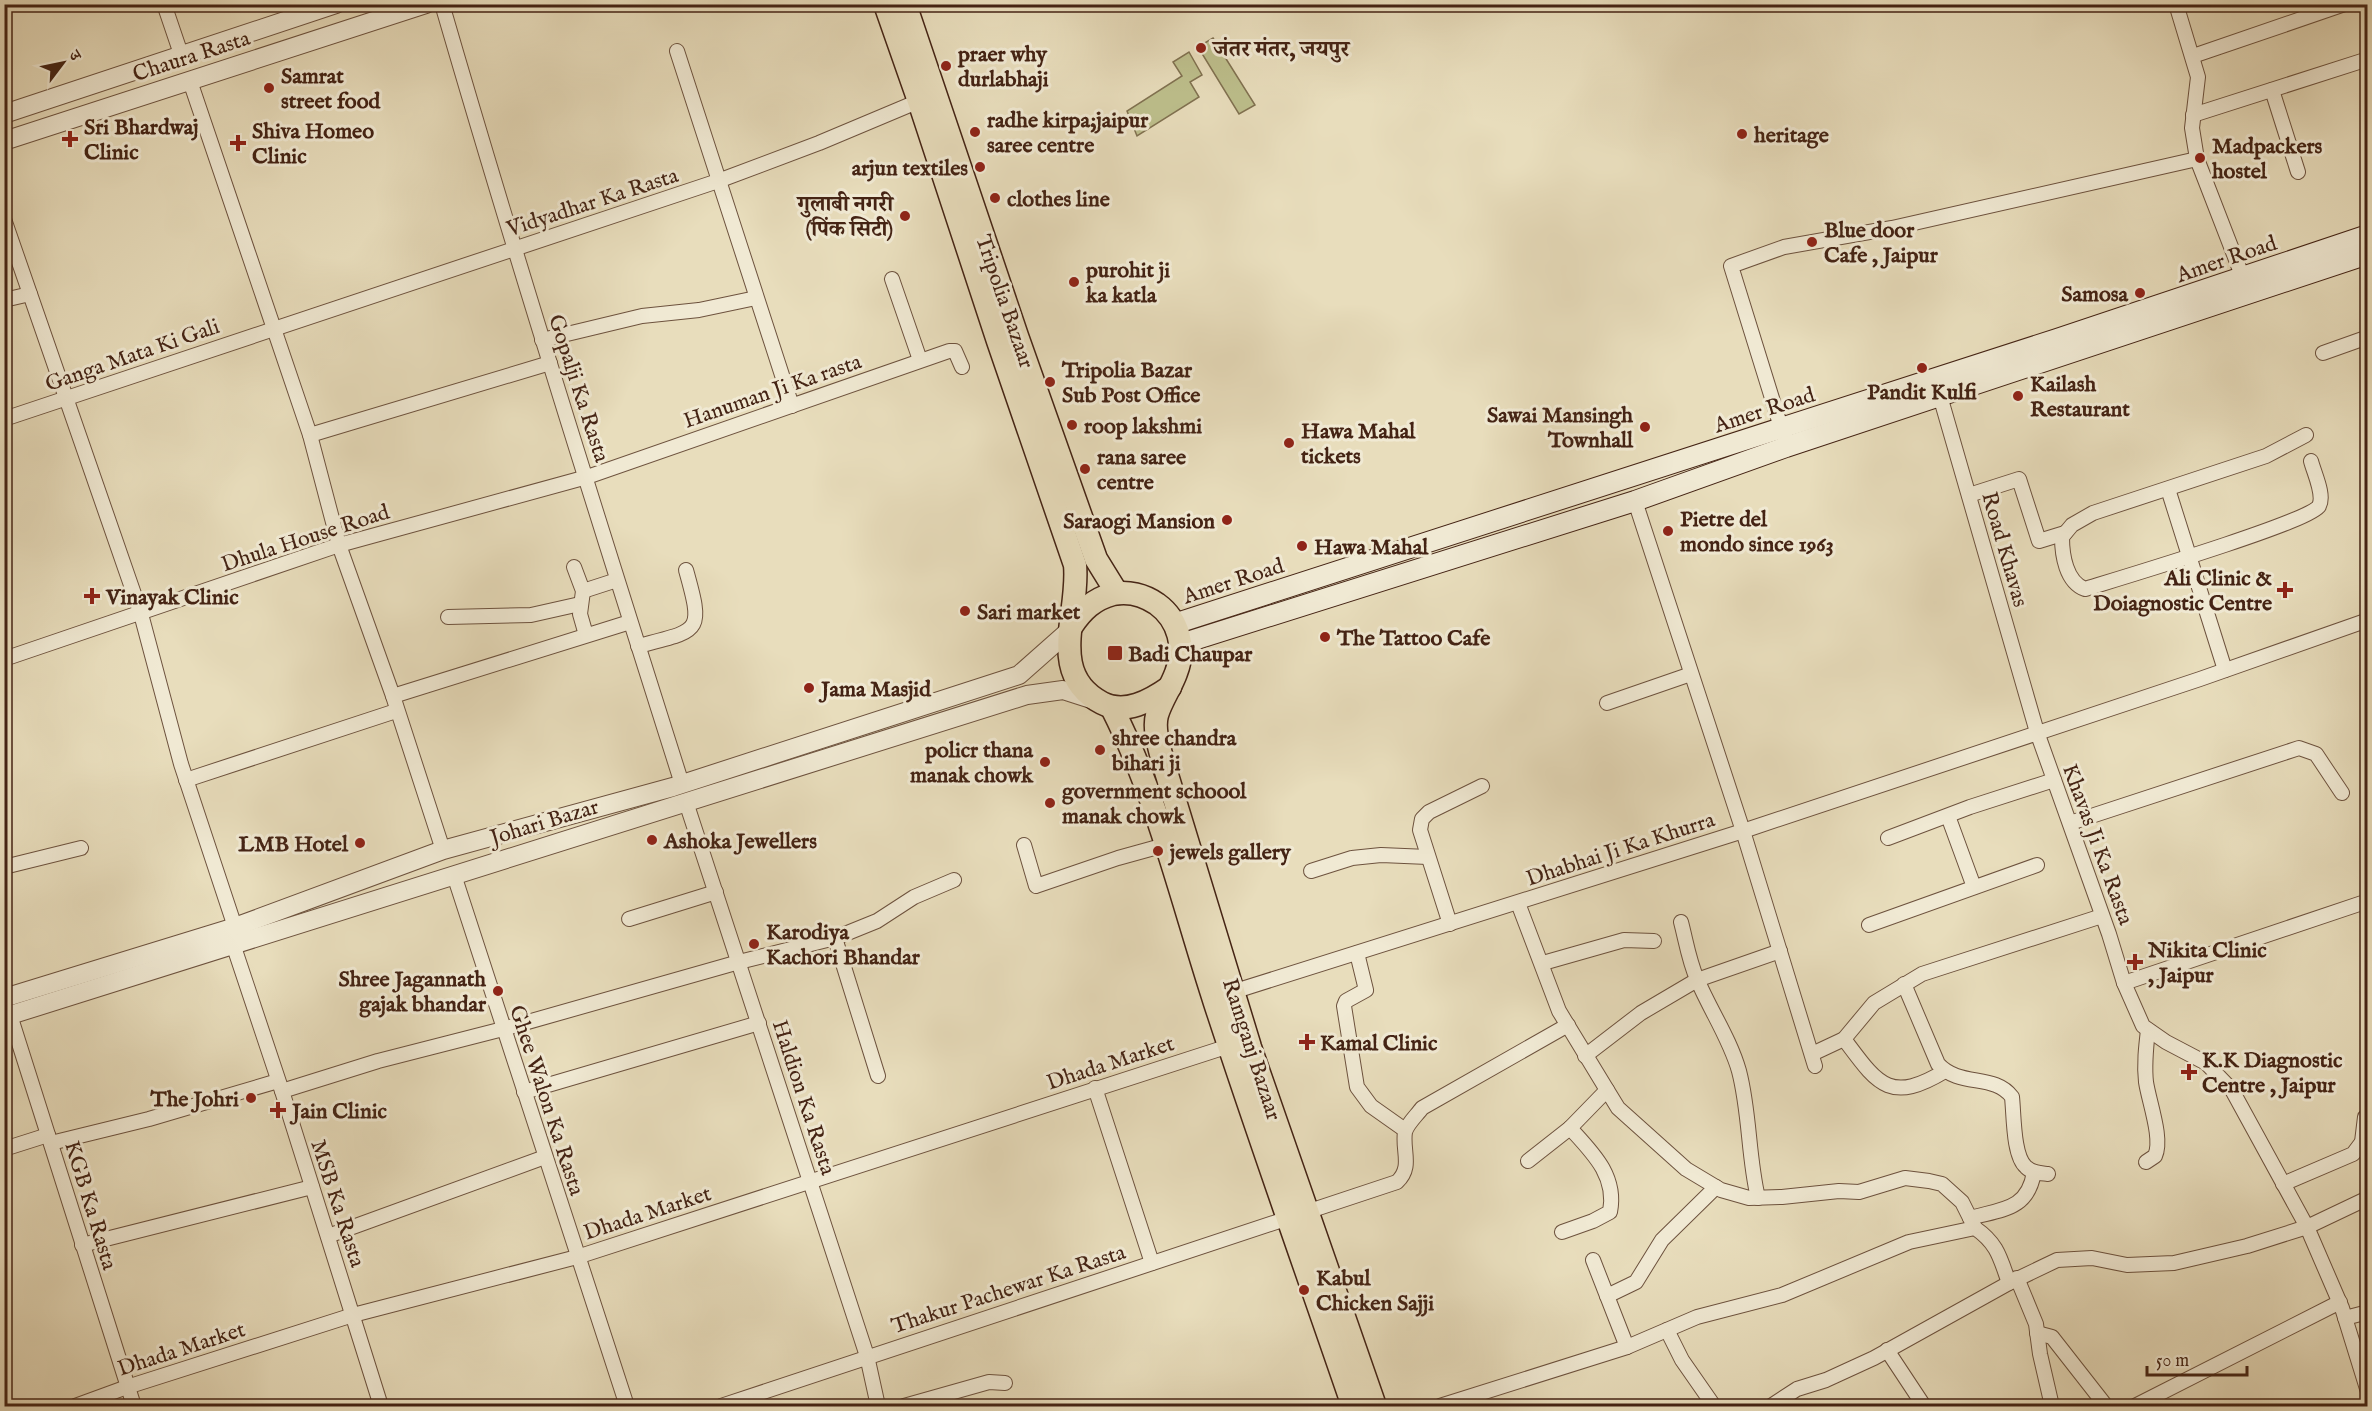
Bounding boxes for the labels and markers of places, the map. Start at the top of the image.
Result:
place label: जंतर मंतर, जयपुर [1211,36,1351,64]
place label: praer why durlabhaji [957,41,1049,94]
marker: जंतर मंतर, जयपुर [1194,41,1208,55]
marker: praer why durlabhaji [939,59,953,73]
place label: Samrat street food [281,63,381,116]
marker: Samrat street food [262,81,276,95]
place label: radhe kirpa;jaipur saree centre [987,107,1149,160]
place label: Sri Bhardwaj Clinic [84,114,199,167]
place label: Shiva Homeo Clinic [252,118,374,171]
place label: heritage [1753,122,1829,150]
marker: radhe kirpa;jaipur saree centre [968,125,982,139]
marker: heritage [1735,127,1749,141]
marker: Sri Bhardwaj Clinic [61,130,79,148]
place label: Madpackers hostel [2211,133,2323,186]
marker: Shiva Homeo Clinic [229,134,247,152]
marker: Madpackers hostel [2193,151,2207,165]
place label: arjun textiles [852,155,968,183]
marker: arjun textiles [973,160,987,174]
place label: clothes line [1007,186,1110,214]
place label: गुलाबी नगरी (पिंक सिटी) [795,191,895,244]
marker: clothes line [988,191,1002,205]
marker: गुलाबी नगरी (पिंक सिटी) [898,209,912,223]
place label: Blue door Cafe , Jaipur [1824,217,1939,270]
marker: Blue door Cafe , Jaipur [1805,235,1819,249]
place label: purohit ji ka katla [1085,257,1170,310]
marker: purohit ji ka katla [1067,275,1081,289]
place label: Samosa [2061,281,2128,309]
marker: Samosa [2133,286,2147,300]
place label: Tripolia Bazar Sub Post Office [1061,357,1200,410]
marker: Pandit Kulfi [1915,361,1929,375]
place label: Kailash Restaurant [2030,371,2130,424]
marker: Tripolia Bazar Sub Post Office [1043,375,1057,389]
place label: Pandit Kulfi [1867,379,1977,407]
marker: Kailash Restaurant [2011,389,2025,403]
place label: Sawai Mansingh Townhall [1487,402,1634,455]
place label: roop lakshmi [1084,413,1202,441]
marker: roop lakshmi [1065,418,1079,432]
place label: Hawa Mahal tickets [1300,418,1416,471]
marker: Sawai Mansingh Townhall [1638,420,1652,434]
marker: Hawa Mahal tickets [1282,436,1296,450]
place label: rana saree centre [1097,444,1186,497]
marker: rana saree centre [1078,462,1092,476]
place label: Pietre del mondo since 1963 [1680,506,1834,559]
place label: Saraogi Mansion [1063,508,1215,536]
marker: Saraogi Mansion [1220,513,1234,527]
marker: Pietre del mondo since 1963 [1661,524,1675,538]
place label: Hawa Mahal [1314,534,1429,562]
marker: Hawa Mahal [1295,539,1309,553]
place label: Ali Clinic & Doiagnostic Centre [2093,565,2272,618]
marker: Ali Clinic & Doiagnostic Centre [2276,581,2294,599]
place label: Vinayak Clinic [105,584,239,612]
marker: Vinayak Clinic [83,587,101,605]
place label: Sari market [977,599,1081,627]
marker: Sari market [958,604,972,618]
place label: The Tattoo Cafe [1336,625,1490,653]
marker: The Tattoo Cafe [1318,630,1332,644]
place label: Badi Chaupar [1128,641,1253,669]
marker: Badi Chaupar [1106,644,1124,662]
place label: Jama Masjid [818,676,932,704]
marker: Jama Masjid [802,681,816,695]
place label: shree chandra bihari ji [1111,725,1237,778]
place label: policr thana manak chowk [910,737,1034,790]
marker: shree chandra bihari ji [1093,743,1107,757]
marker: policr thana manak chowk [1038,755,1052,769]
place label: government schoool manak chowk [1062,778,1247,831]
marker: government schoool manak chowk [1043,796,1057,810]
place label: Ashoka Jewellers [663,828,817,856]
place label: LMB Hotel [238,831,349,859]
marker: Ashoka Jewellers [645,833,659,847]
marker: LMB Hotel [353,836,367,850]
place label: jewels gallery [1167,839,1292,867]
marker: jewels gallery [1151,844,1165,858]
place label: Karodiya Kachori Bhandar [766,919,921,972]
marker: Karodiya Kachori Bhandar [747,937,761,951]
place label: Nikita Clinic , Jaipur [2147,937,2267,990]
marker: Nikita Clinic , Jaipur [2126,953,2144,971]
place label: Shree Jagannath gajak bhandar [338,966,487,1019]
marker: Shree Jagannath gajak bhandar [491,984,505,998]
place label: Kamal Clinic [1320,1030,1438,1058]
marker: Kamal Clinic [1298,1033,1316,1051]
place label: K.K Diagnostic Centre , Jaipur [2202,1047,2343,1100]
marker: K.K Diagnostic Centre , Jaipur [2180,1063,2198,1081]
place label: The Johri [150,1086,239,1114]
marker: The Johri [244,1091,258,1105]
place label: Jain Clinic [289,1098,387,1126]
marker: Jain Clinic [269,1101,287,1119]
place label: Kabul Chicken Sajji [1316,1265,1434,1318]
marker: Kabul Chicken Sajji [1297,1283,1311,1297]

